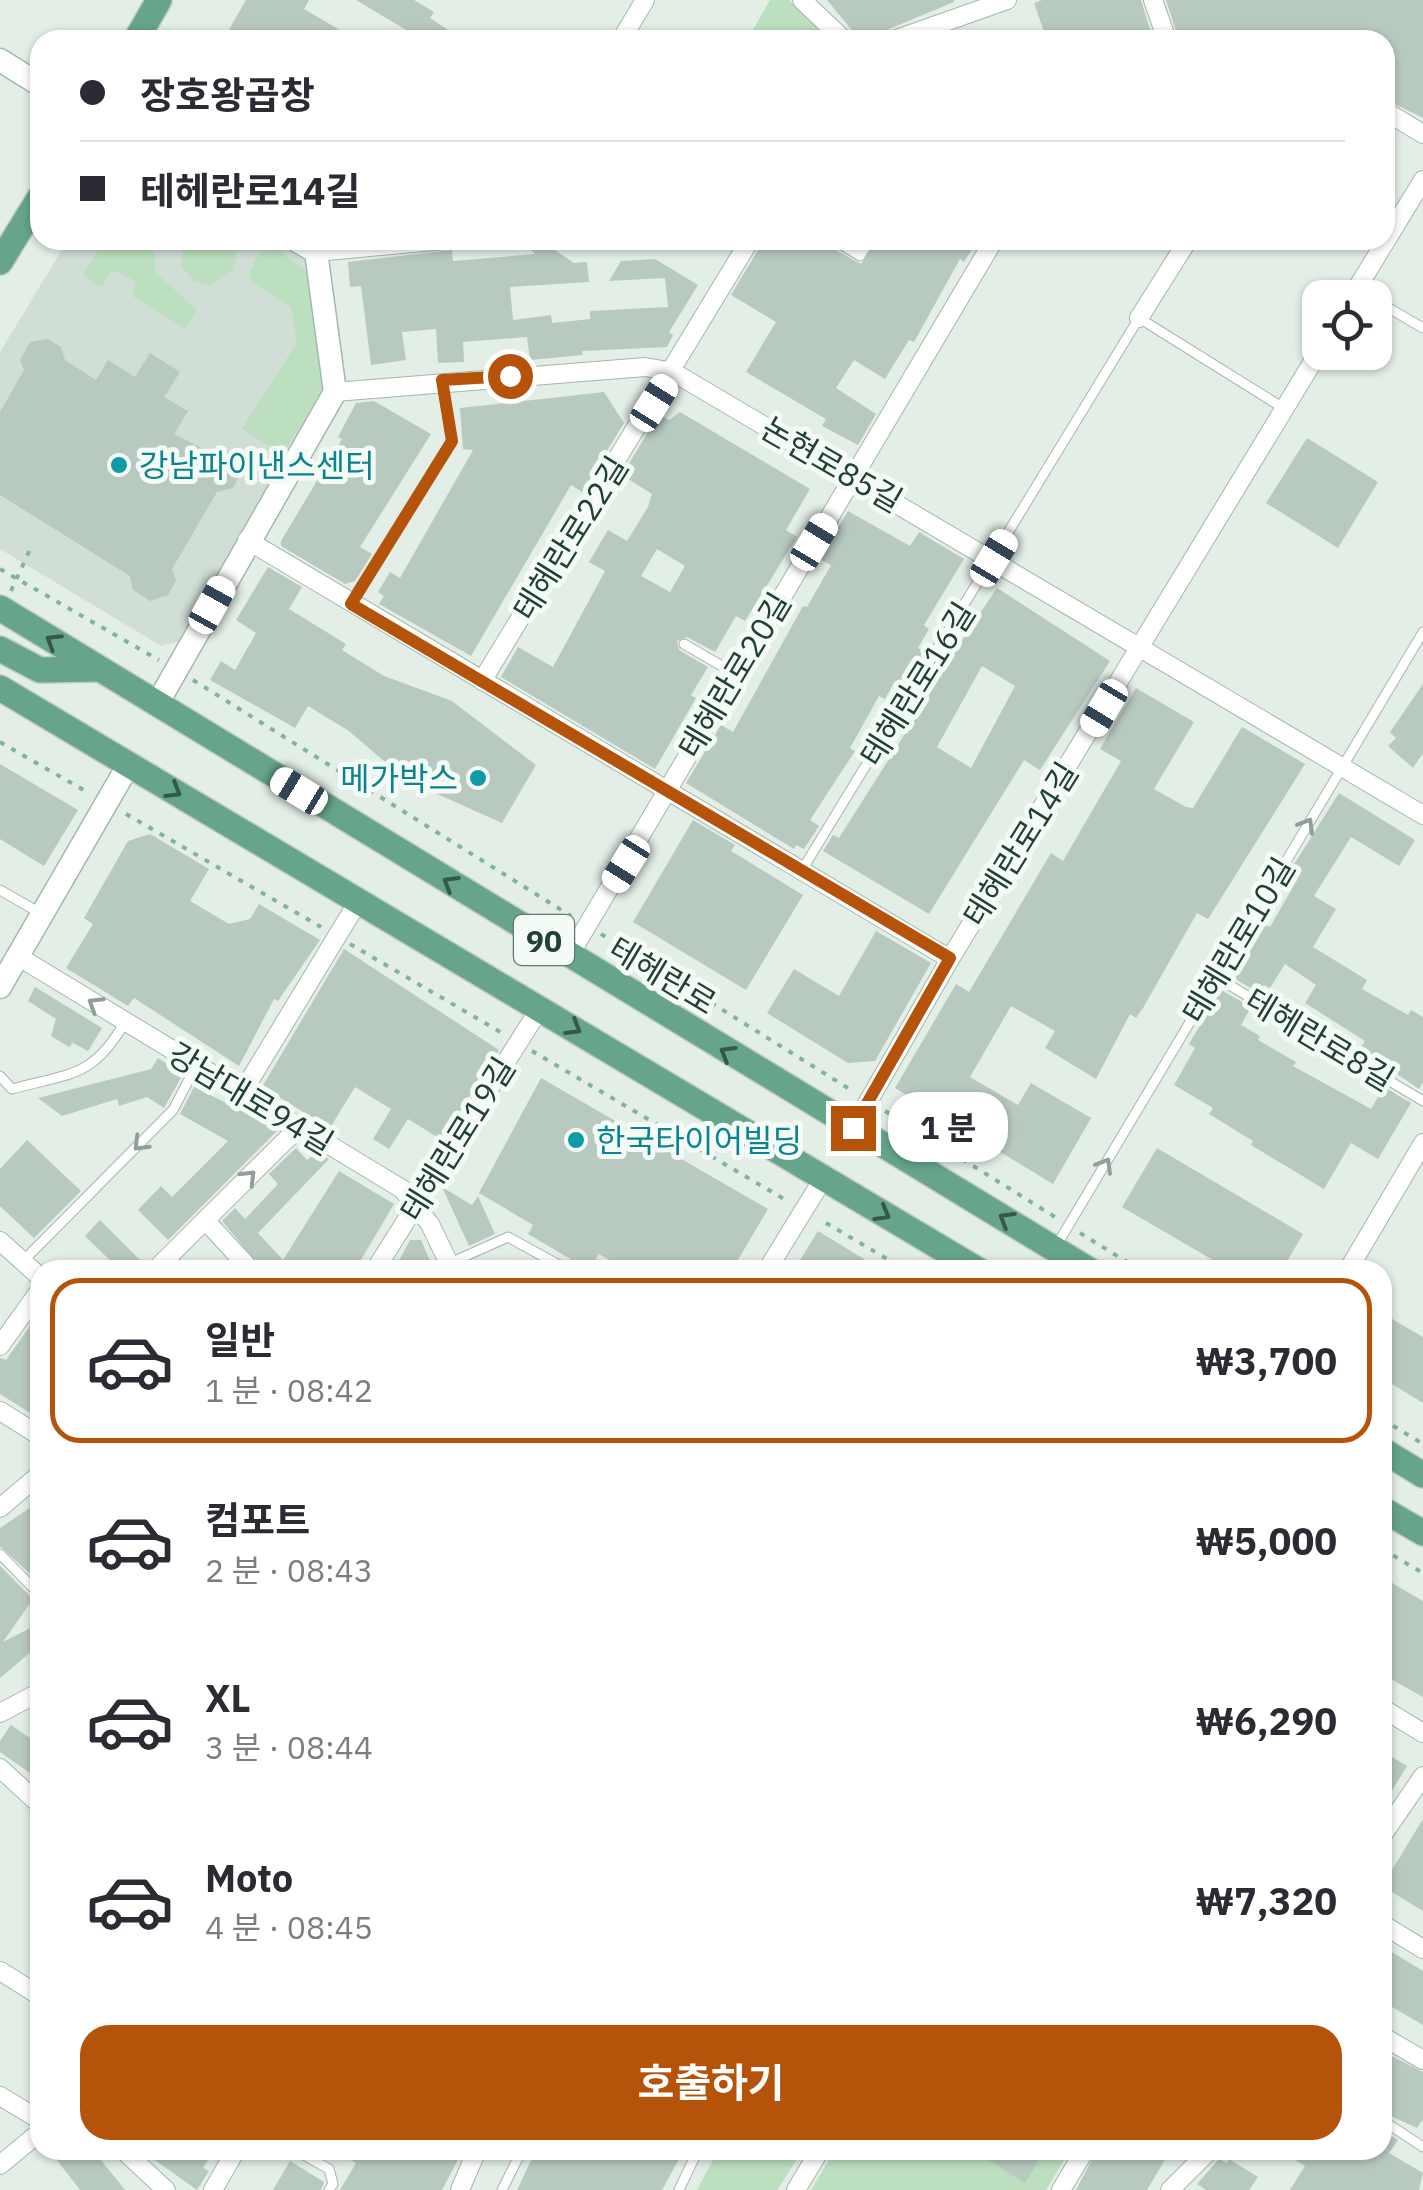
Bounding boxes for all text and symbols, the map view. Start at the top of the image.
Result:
text: 장호왕곱창 [140,70,315,119]
text: 테헤란로14길 [140,166,360,215]
map controls [1302,280,1392,370]
button: locate [1302,280,1392,370]
route start [488,354,533,399]
car [625,370,683,436]
street label: 논현로85길 [754,407,910,521]
place label: 강남파이낸스센터 [139,444,375,486]
street label: 테헤란로22길 [503,448,637,628]
marker: 강남파이낸스센터 [108,454,130,476]
car [786,509,842,575]
car [966,525,1022,591]
car [184,571,240,639]
street label: 테헤란로20길 [668,585,800,765]
street label: 테헤란로16길 [850,594,984,774]
one-way arrow [46,634,64,653]
car [1076,675,1132,741]
street label: 테헤란로14길 [953,754,1087,934]
place label: 메가박스 [340,757,458,799]
car [266,763,332,819]
marker: 메가박스 [467,767,489,789]
one-way arrow [163,779,181,798]
one-way arrow [1295,818,1314,836]
car [597,831,655,897]
street label: 테헤란로10길 [1172,850,1304,1030]
one-way arrow [443,876,461,895]
road number: 90 [514,915,574,965]
street label: 테헤란로 [602,927,724,1023]
street label: 테헤란로8길 [1238,978,1402,1100]
one-way arrow [88,997,106,1016]
one-way arrow [563,1016,581,1035]
street label: 강남대로94길 [161,1032,341,1164]
one-way arrow [720,1046,738,1065]
street label: 테헤란로19길 [390,1049,524,1229]
callout: 1 분 [888,1093,1008,1163]
route end [831,1106,876,1151]
text: 1 분 [920,1106,976,1148]
place label: 한국타이어빌딩 [596,1119,802,1161]
marker: 한국타이어빌딩 [565,1129,587,1151]
one-way arrow [133,1132,151,1150]
one-way arrow [1093,1158,1112,1176]
one-way arrow [237,1170,255,1188]
one-way arrow [872,1202,890,1221]
one-way arrow [999,1212,1017,1232]
text: 일반 [205,1315,275,1364]
icon: car [85,1316,175,1406]
text: ₩3,700 [1195,1336,1337,1385]
text: 1 분 · 08:42 [205,1369,373,1411]
text: 컴포트 [205,1495,310,1544]
icon: car [85,1496,175,1586]
text: ₩5,000 [1195,1516,1337,1565]
text: 2 분 · 08:43 [205,1549,373,1591]
text: XL [205,1673,251,1722]
icon: car [85,1676,175,1766]
text: ₩6,290 [1195,1696,1337,1745]
text: 3 분 · 08:44 [205,1726,373,1768]
text: Moto [205,1853,293,1902]
icon: car [85,1856,175,1946]
text: ₩7,320 [1195,1876,1337,1925]
text: 4 분 · 08:45 [205,1906,373,1948]
button: 호출하기 [80,2025,1342,2140]

